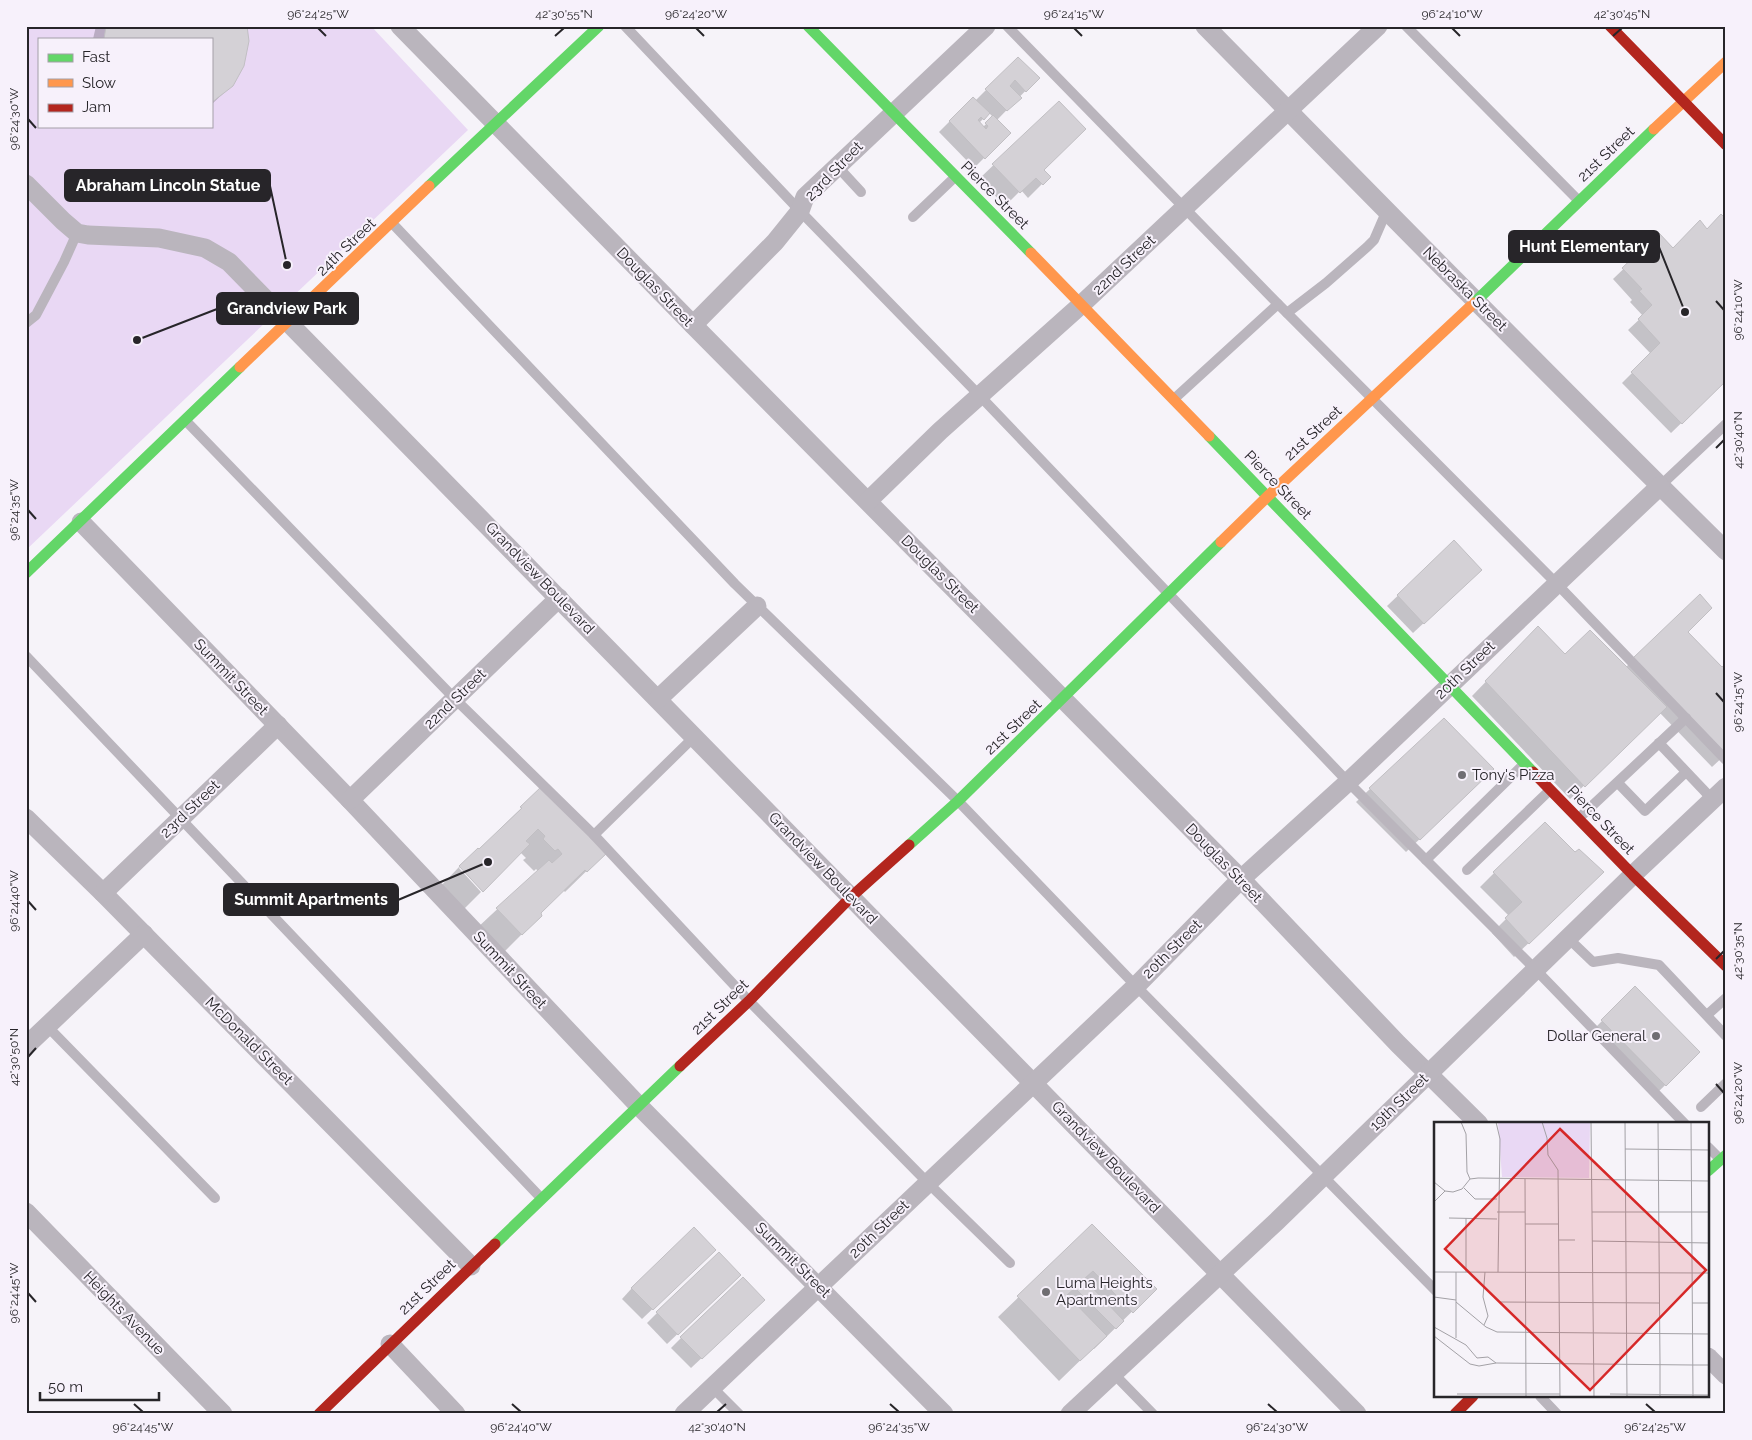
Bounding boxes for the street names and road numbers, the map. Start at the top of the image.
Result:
street label: 21st Street [1574,123,1638,185]
street label: 23rd Street [801,138,867,204]
street label: Pierce Street [957,157,1033,233]
street label: 24th Street [313,214,379,280]
street label: 22nd Street [1089,231,1159,299]
street label: Nebraska Street [1419,243,1511,335]
street label: Douglas Street [613,244,697,330]
street label: 21st Street [1281,402,1345,464]
street label: Pierce Street [1241,447,1315,523]
street label: Grandview Boulevard [482,518,598,638]
street label: Douglas Street [897,531,983,617]
street label: Summit Street [190,635,272,719]
street label: 20th Street [1431,637,1499,703]
street label: 22nd Street [420,665,490,733]
street label: 21st Street [981,696,1045,758]
street label: 23rd Street [157,776,223,842]
street label: Pierce Street [1564,782,1638,858]
street label: Grandview Boulevard [765,808,881,928]
street label: Douglas Street [1182,820,1266,906]
street label: 20th Street [1139,916,1205,982]
street label: Summit Street [470,928,550,1012]
street label: 21st Street [688,976,752,1038]
street label: McDonald Street [201,993,297,1089]
street label: 19th Street [1366,1070,1432,1134]
street label: Grandview Boulevard [1048,1097,1164,1217]
street label: 20th Street [845,1196,913,1262]
street label: Summit Street [752,1219,834,1301]
street label: 21st Street [395,1256,459,1318]
street label: Heights Avenue [80,1267,169,1359]

